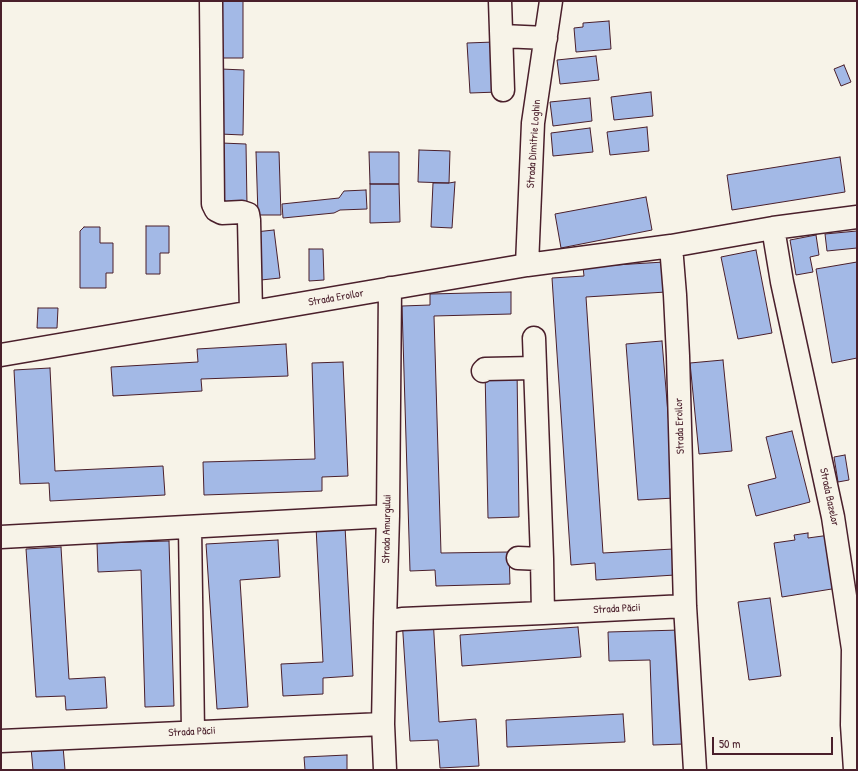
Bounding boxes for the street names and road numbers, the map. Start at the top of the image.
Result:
street label: Strada Dimitrie Loghin [524,99,544,189]
street label: Strada Eroilor [307,287,365,309]
street label: Strada Eroilor [672,398,688,454]
street label: Strada Bazelor [816,467,842,527]
street label: Strada Amurgului [380,494,394,564]
street label: Strada Păcii [593,601,641,617]
street label: Strada Păcii [168,724,216,740]

